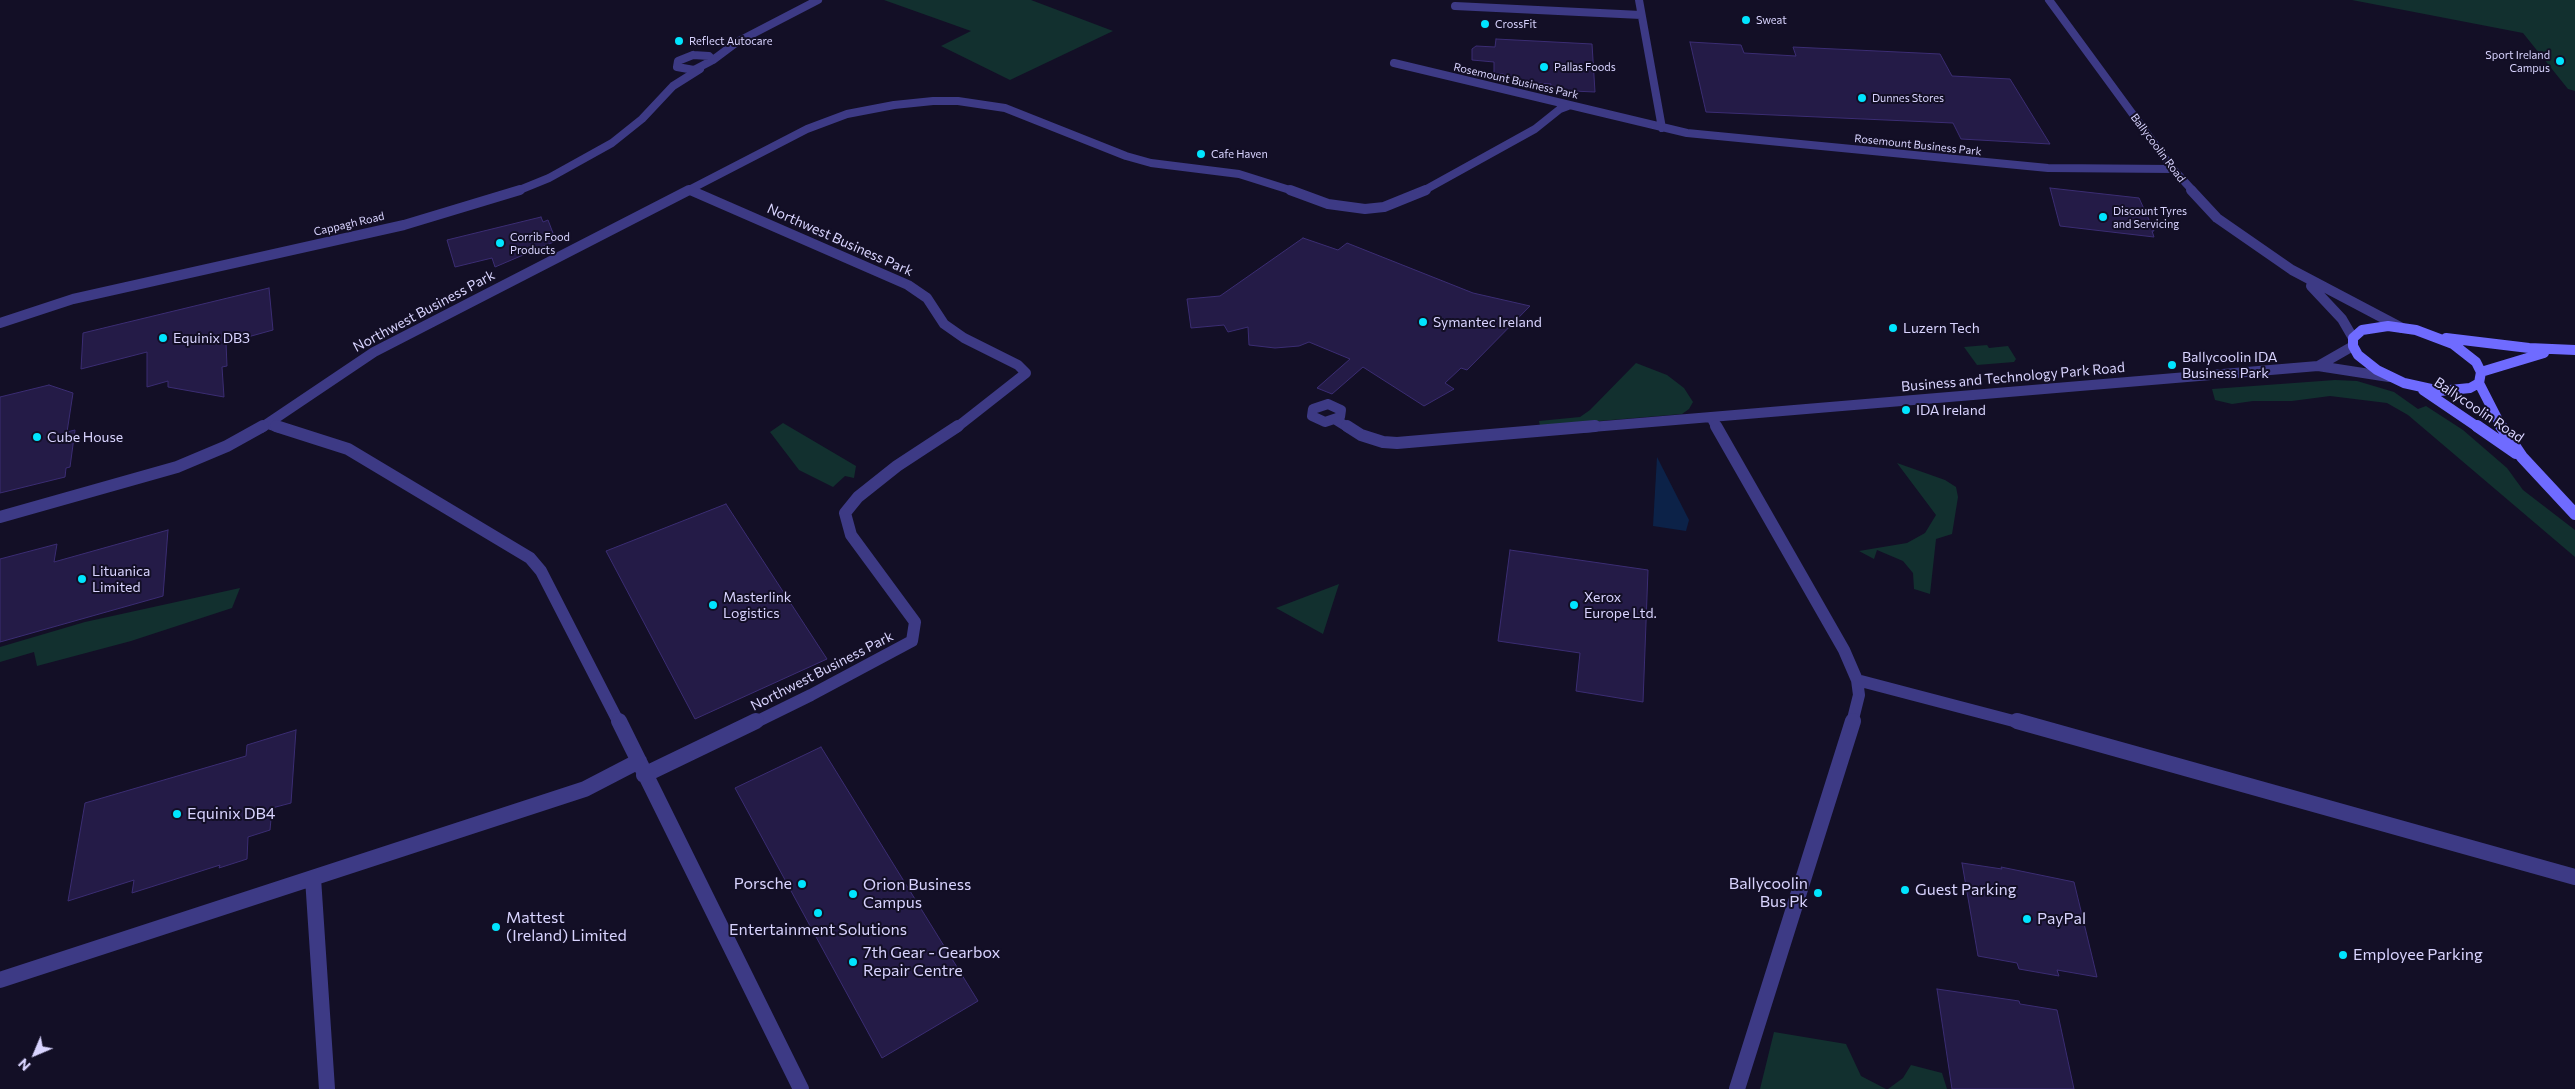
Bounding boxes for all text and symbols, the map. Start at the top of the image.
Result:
place label: Sweat [1756,13,1787,27]
marker: Sweat [1740,14,1752,26]
place label: CrossFit [1495,17,1537,31]
marker: CrossFit [1479,18,1491,30]
place label: Reflect Autocare [689,34,773,48]
marker: Reflect Autocare [673,35,685,47]
place label: Sport Ireland Campus [2485,48,2550,74]
marker: Sport Ireland Campus [2554,55,2566,67]
street label: Rosemount Business Park [1452,60,1580,102]
place label: Pallas Foods [1554,60,1616,74]
marker: Pallas Foods [1538,61,1550,73]
place label: Dunnes Stores [1872,91,1944,105]
marker: Dunnes Stores [1856,92,1868,104]
street label: Ballycoolin Road [2128,111,2188,185]
street label: Rosemount Business Park [1854,132,1982,158]
place label: Cafe Haven [1211,147,1268,161]
marker: Cafe Haven [1195,148,1207,160]
street label: Northwest Business Park [764,200,916,280]
place label: Discount Tyres and Servicing [2113,204,2187,230]
street label: Cappagh Road [312,209,386,239]
marker: Discount Tyres and Servicing [2097,211,2109,223]
place label: Corrib Food Products [510,230,570,256]
marker: Corrib Food Products [494,237,506,249]
street label: Northwest Business Park [350,266,498,356]
place label: Symantec Ireland [1433,314,1542,330]
marker: Symantec Ireland [1417,316,1429,328]
place label: Luzern Tech [1903,320,1980,336]
marker: Luzern Tech [1887,322,1899,334]
place label: Equinix DB3 [173,330,250,346]
marker: Equinix DB3 [157,332,169,344]
place label: Ballycoolin IDA Business Park [2182,349,2277,382]
street label: Business and Technology Park Road [1900,359,2126,395]
marker: Ballycoolin IDA Business Park [2166,359,2178,371]
street label: Ballycoolin Road [2431,374,2527,446]
place label: IDA Ireland [1916,402,1986,418]
marker: IDA Ireland [1900,404,1912,416]
place label: Cube House [47,429,123,445]
marker: Cube House [31,431,43,443]
place label: Lituanica Limited [92,563,150,596]
marker: Lituanica Limited [76,573,88,585]
place label: Masterlink Logistics [723,589,791,622]
place label: Xerox Europe Ltd. [1584,589,1657,622]
marker: Masterlink Logistics [707,599,719,611]
marker: Xerox Europe Ltd. [1568,599,1580,611]
street label: Northwest Business Park [748,628,896,714]
place label: Equinix DB4 [187,804,275,824]
marker: Equinix DB4 [171,808,183,820]
place label: Porsche [734,874,792,894]
place label: Ballycoolin Bus Pk [1729,874,1808,912]
place label: Orion Business Campus [863,875,971,913]
marker: Porsche [796,878,808,890]
place label: Guest Parking [1915,880,2016,900]
marker: Guest Parking [1899,884,1911,896]
marker: Ballycoolin Bus Pk [1812,887,1824,899]
marker: Orion Business Campus [847,888,859,900]
marker: Entertainment Solutions [812,907,824,919]
place label: Mattest (Ireland) Limited [506,908,627,946]
place label: PayPal [2037,909,2086,929]
marker: PayPal [2021,913,2033,925]
place label: Entertainment Solutions [729,920,907,940]
marker: Mattest (Ireland) Limited [490,921,502,933]
place label: 7th Gear - Gearbox Repair Centre [863,943,1000,981]
place label: Employee Parking [2353,945,2483,965]
marker: Employee Parking [2337,949,2349,961]
marker: 7th Gear - Gearbox Repair Centre [847,956,859,968]
north arrow [10,1029,60,1079]
text: N [14,1055,34,1075]

